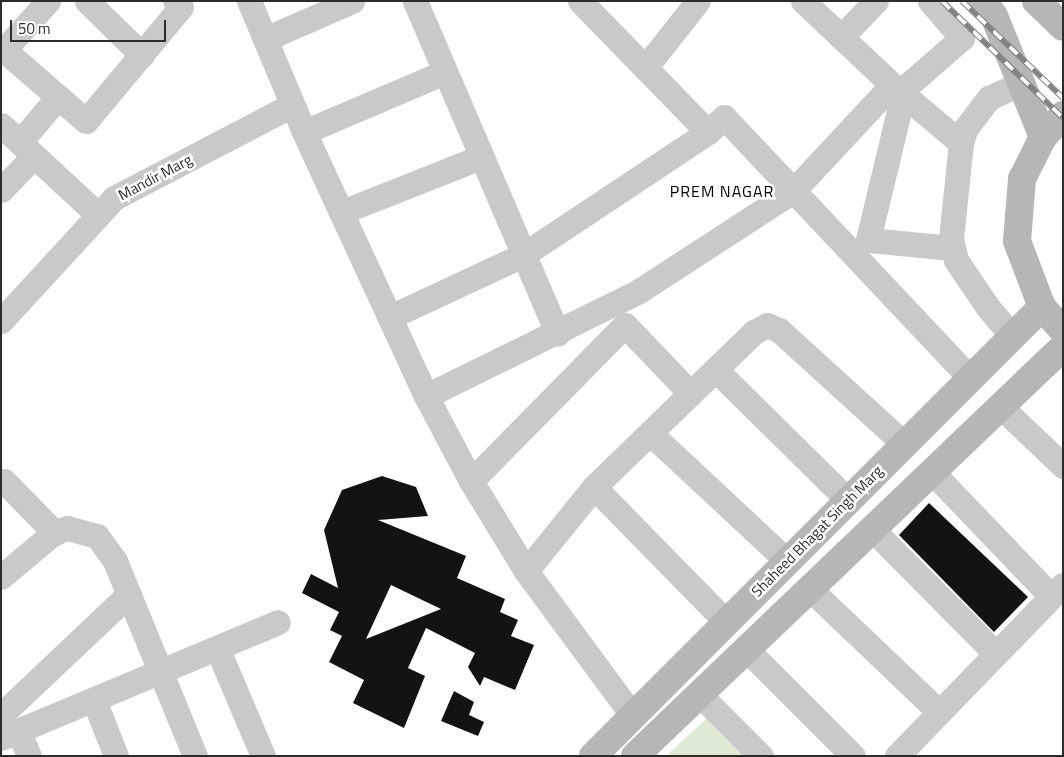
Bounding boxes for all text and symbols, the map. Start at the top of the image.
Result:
scale bar [12,10,169,42]
text: 50 m [18,17,51,40]
street label: Mandir Marg [115,150,195,204]
district label: PREM NAGAR [668,181,776,201]
street label: Shaheed Bhagat Singh Marg [748,462,886,600]

